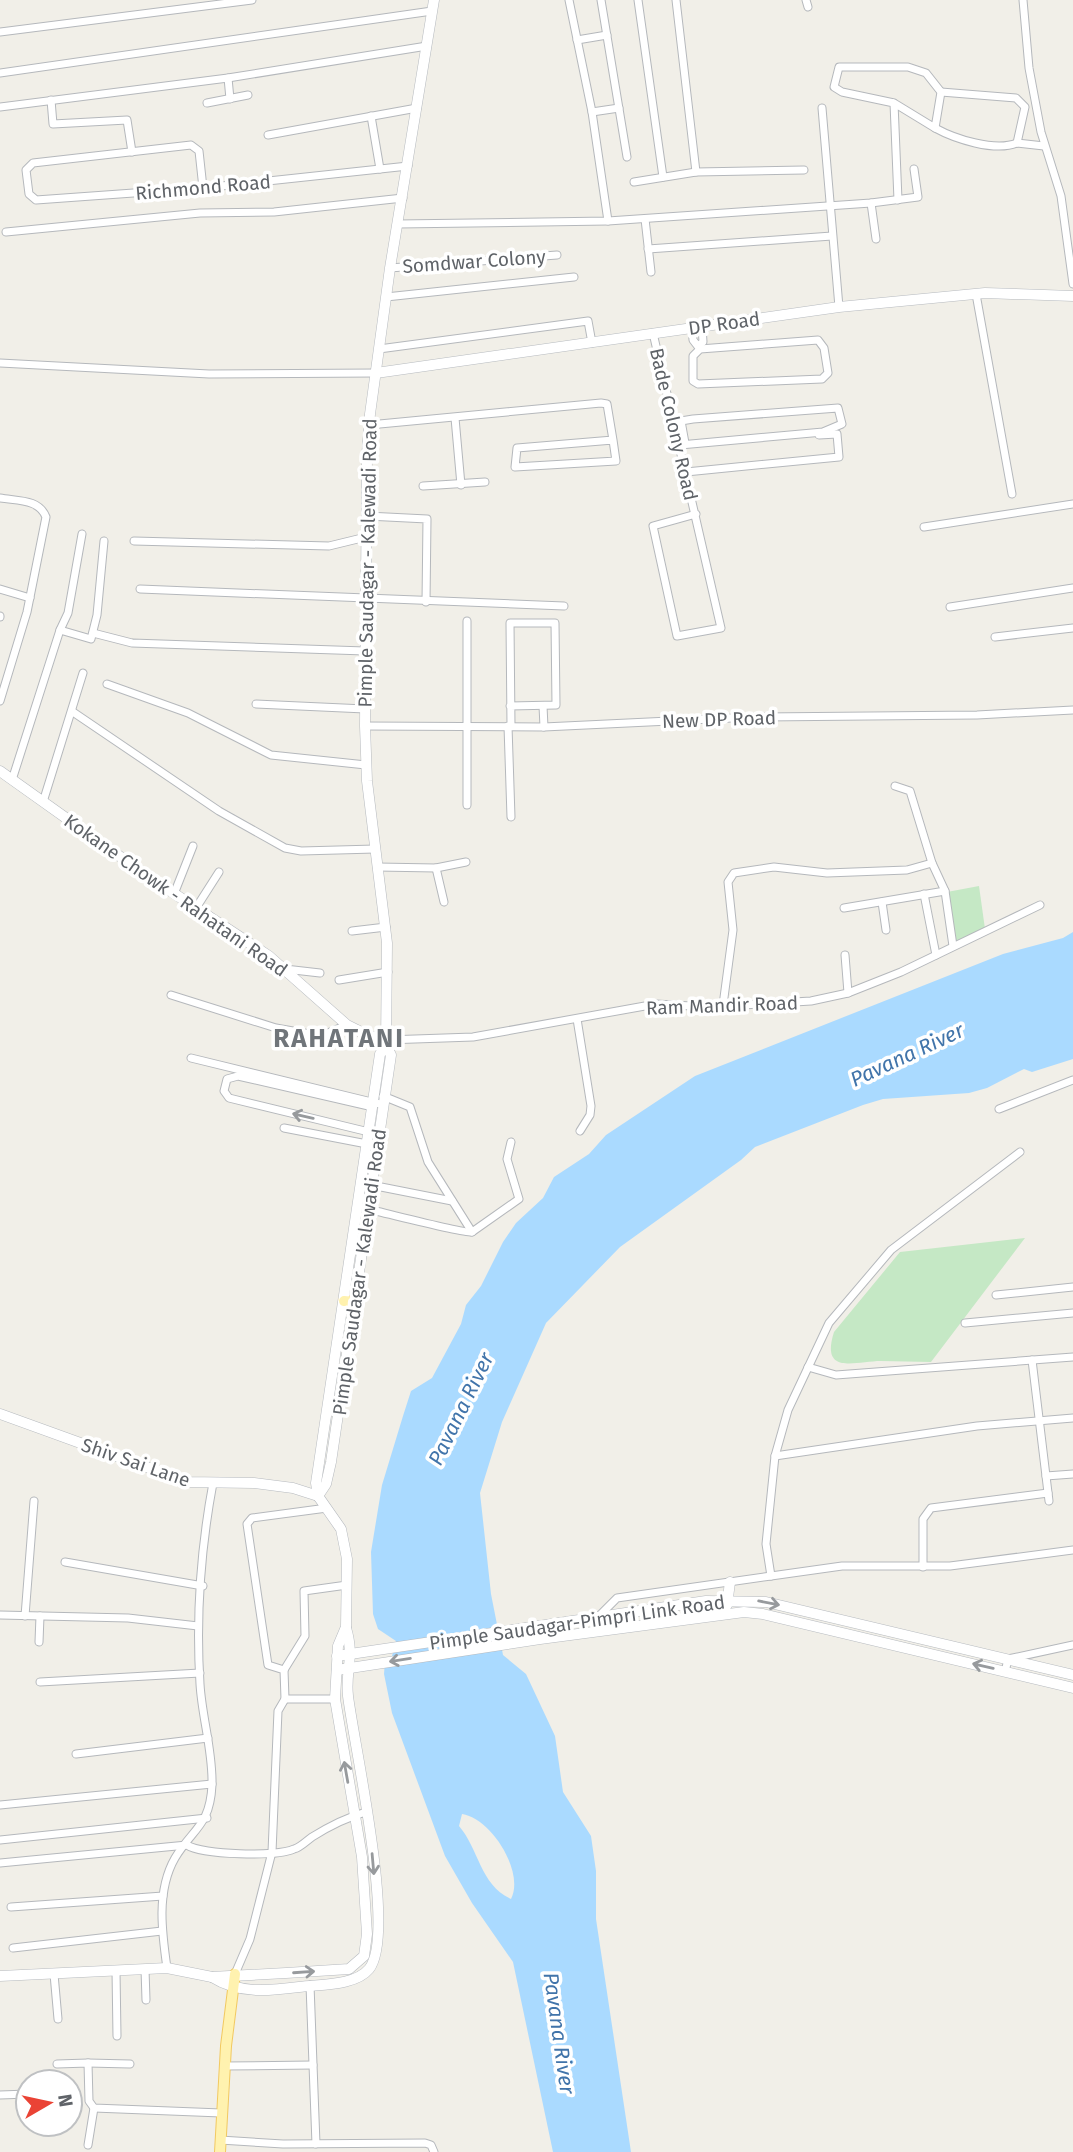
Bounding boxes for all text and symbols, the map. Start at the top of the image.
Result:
street label: Richmond Road [134,170,272,205]
street label: Somdwar Colony [402,245,547,278]
street label: DP Road [687,307,761,340]
street label: Bade Colony Road [645,346,702,503]
street label: Pimple Saudagar - Kalewadi Road [353,418,382,708]
street label: New DP Road [662,706,776,733]
street label: Kokane Chowk - Rahatani Road [60,809,292,982]
street label: Ram Mandir Road [646,991,798,1020]
water label: Pavana River [846,1017,969,1093]
district label: RAHATANI [273,1023,405,1054]
one-way arrow [292,1109,315,1122]
street label: Pimple Saudagar - Kalewadi Road [328,1127,391,1417]
water label: Pavana River [422,1347,500,1470]
street label: Shiv Sai Lane [78,1433,193,1492]
street label: Pimple Saudagar-Pimpri Link Road [428,1590,726,1655]
one-way arrow [757,1597,780,1610]
one-way arrow [390,1654,412,1667]
one-way arrow [972,1659,995,1673]
one-way arrow [339,1761,352,1784]
one-way arrow [367,1852,380,1875]
one-way arrow [292,1965,314,1978]
water label: Pavana River [538,1971,581,2096]
north arrow [14,2068,84,2138]
text: N [53,2092,78,2108]

